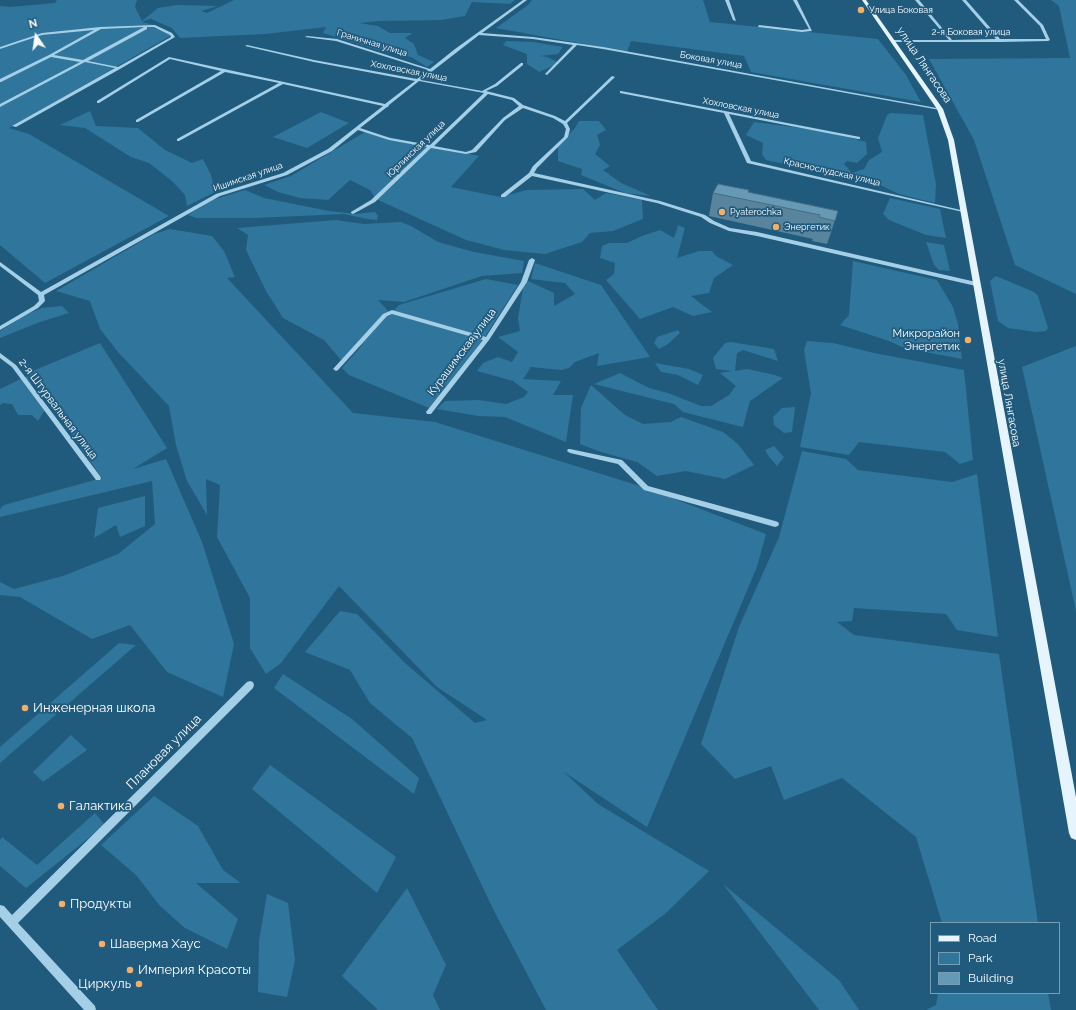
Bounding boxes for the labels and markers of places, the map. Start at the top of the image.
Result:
marker: Улица Боковая [856,5,866,15]
place label: Улица Боковая [869,5,933,15]
marker: Pyaterochka [717,207,727,217]
place label: Pyaterochka [730,207,782,217]
marker: Энергетик [771,222,781,232]
place label: Энергетик [784,222,830,232]
place label: Микрорайон Энергетик [892,327,960,353]
marker: Микрорайон Энергетик [963,335,973,345]
place label: Инженерная школа [33,700,155,716]
marker: Инженерная школа [20,703,30,713]
place label: Галактика [69,798,132,814]
marker: Галактика [56,801,66,811]
place label: Продукты [70,896,131,912]
marker: Продукты [57,899,67,909]
place label: Шаверма Хаус [110,936,201,952]
marker: Шаверма Хаус [97,939,107,949]
place label: Империя Красоты [138,962,251,978]
marker: Империя Красоты [125,965,135,975]
place label: Циркуль [78,976,131,992]
marker: Циркуль [134,979,144,989]

